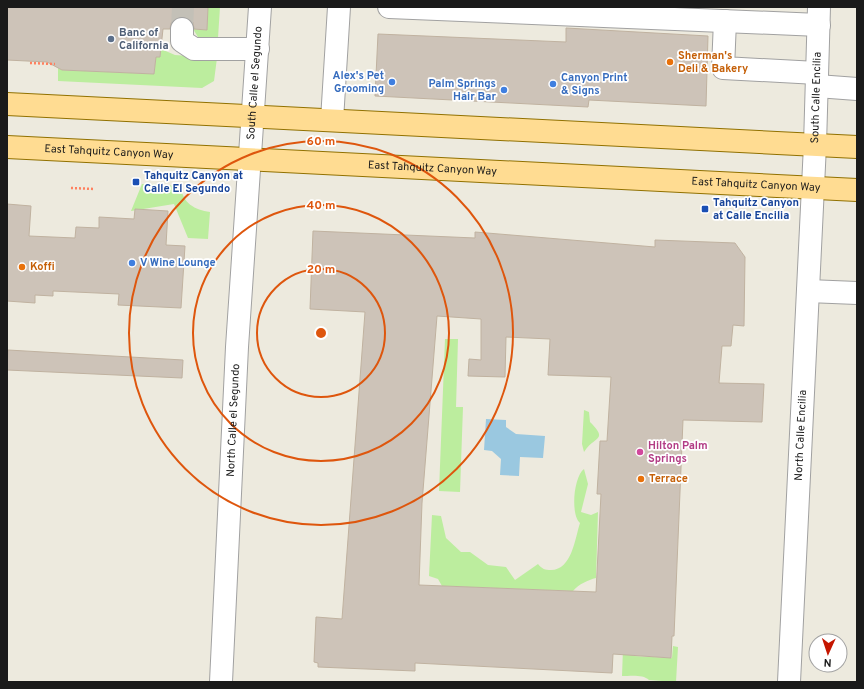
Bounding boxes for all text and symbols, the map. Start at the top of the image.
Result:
place label: Banc of California [119,26,169,53]
street label: South Calle el Segundo [244,26,266,140]
marker: Banc of California [106,34,116,44]
place label: Sherman's Deli & Bakery [678,49,748,76]
street label: South Calle Encilia [808,52,825,144]
marker: Sherman's Deli & Bakery [665,57,675,67]
place label: Alex's Pet Grooming [333,69,384,96]
place label: Canyon Print & Signs [561,71,627,98]
marker: Alex's Pet Grooming [387,77,397,87]
place label: Palm Springs Hair Bar [429,77,496,104]
marker: Canyon Print & Signs [548,79,558,89]
marker: Palm Springs Hair Bar [499,85,509,95]
text: 60 m [307,134,335,150]
street label: East Tahquitz Canyon Way [44,142,174,162]
street label: East Tahquitz Canyon Way [368,158,498,179]
place label: Tahquitz Canyon at Calle El Segundo [144,169,243,196]
street label: East Tahquitz Canyon Way [691,175,821,195]
marker: Tahquitz Canyon at Calle El Segundo [131,177,141,187]
place label: Tahquitz Canyon at Calle Encilia [713,196,799,223]
text: 40 m [306,198,336,214]
marker: Tahquitz Canyon at Calle Encilia [700,204,710,214]
place label: V Wine Lounge [140,256,216,270]
marker: V Wine Lounge [127,258,137,268]
place label: Koffi [30,260,55,274]
marker: Koffi [17,262,27,272]
text: 20 m [307,262,335,278]
centre of rings [314,326,328,340]
street label: North Calle el Segundo [224,363,243,477]
street label: North Calle Encilia [792,389,810,481]
place label: Hilton Palm Springs [648,439,708,466]
marker: Hilton Palm Springs [635,447,645,457]
place label: Terrace [649,472,688,486]
marker: Terrace [636,474,646,484]
north arrow [808,633,848,673]
text: N [823,655,832,669]

